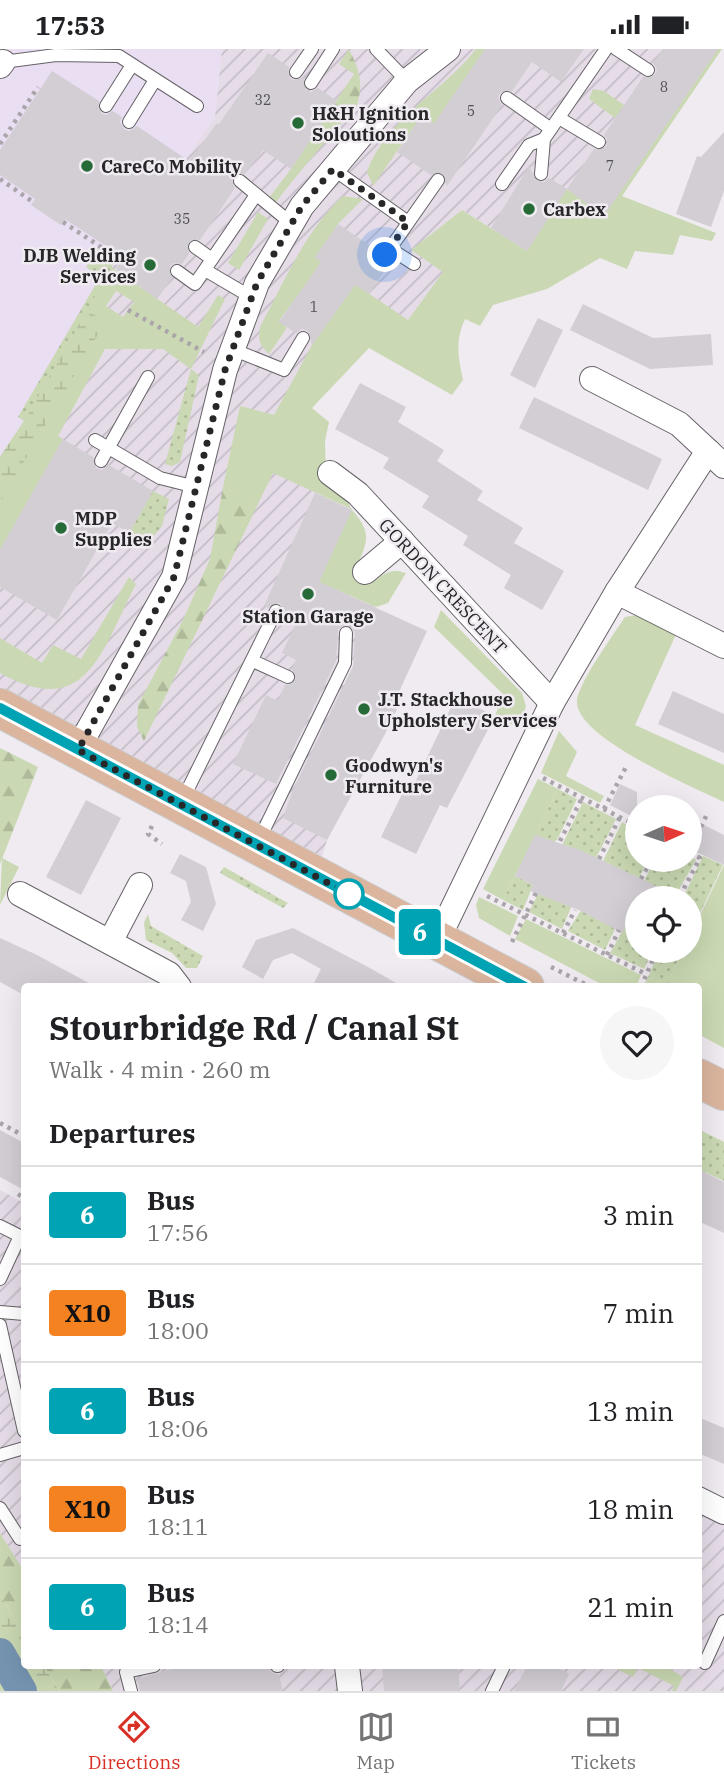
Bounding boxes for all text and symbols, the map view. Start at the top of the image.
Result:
text: 17:53 [35,8,105,42]
house number: 8 [660,78,668,96]
house number: 32 [255,91,271,109]
place label: H&H Ignition Soloutions [312,102,430,146]
house number: 5 [467,102,475,120]
marker: H&H Ignition Soloutions [290,115,306,131]
place label: CareCo Mobility [101,155,242,178]
house number: 7 [606,157,614,175]
marker: CareCo Mobility [79,158,95,174]
place label: Carbex [543,198,606,221]
marker: Carbex [521,201,537,217]
house number: 35 [174,210,190,228]
your location [367,237,402,272]
place label: DJB Welding Services [23,244,137,288]
marker: DJB Welding Services [142,257,158,273]
house number: 1 [310,298,318,316]
place label: MDP Supplies [75,507,152,551]
street label: GORDON CRESCENT [374,513,512,659]
marker: MDP Supplies [53,520,69,536]
marker: Station Garage [300,586,316,602]
place label: Station Garage [242,605,374,628]
place label: J.T. Stackhouse Upholstery Services [378,688,557,732]
marker: J.T. Stackhouse Upholstery Services [356,701,372,717]
place label: Goodwyn's Furniture [345,754,443,798]
marker: Goodwyn's Furniture [323,767,339,783]
north arrow [625,795,702,871]
map controls [625,795,702,963]
unlabelled marker [334,879,364,909]
button: locate [625,886,702,963]
line badge: 6 [397,909,443,955]
text: 6 [413,916,427,948]
text: Stourbridge Rd / Canal St [49,1006,459,1049]
button: heart [600,1006,674,1080]
text: Walk · 4 min · 260 m [49,1054,271,1084]
text: Departures [49,1116,195,1150]
text: Bus [147,1183,195,1217]
text: 3 min [603,1198,674,1232]
text: 6 [80,1199,95,1231]
text: 17:56 [147,1217,209,1247]
text: Bus [147,1281,195,1315]
text: 7 min [603,1296,674,1330]
text: X10 [64,1297,111,1329]
text: 18:00 [147,1315,209,1345]
text: Bus [147,1379,195,1413]
text: 13 min [587,1394,674,1428]
text: 6 [80,1395,95,1427]
text: 18:06 [147,1413,209,1443]
text: Bus [147,1477,195,1511]
text: 18 min [587,1492,674,1526]
text: X10 [64,1493,111,1525]
text: 18:11 [147,1511,209,1541]
text: Bus [147,1575,195,1609]
text: 21 min [587,1590,674,1624]
text: 6 [80,1591,95,1623]
text: 18:14 [147,1609,209,1639]
tab: Directions [88,1708,181,1774]
tab: Map [356,1708,395,1774]
tab: Tickets [571,1708,636,1774]

